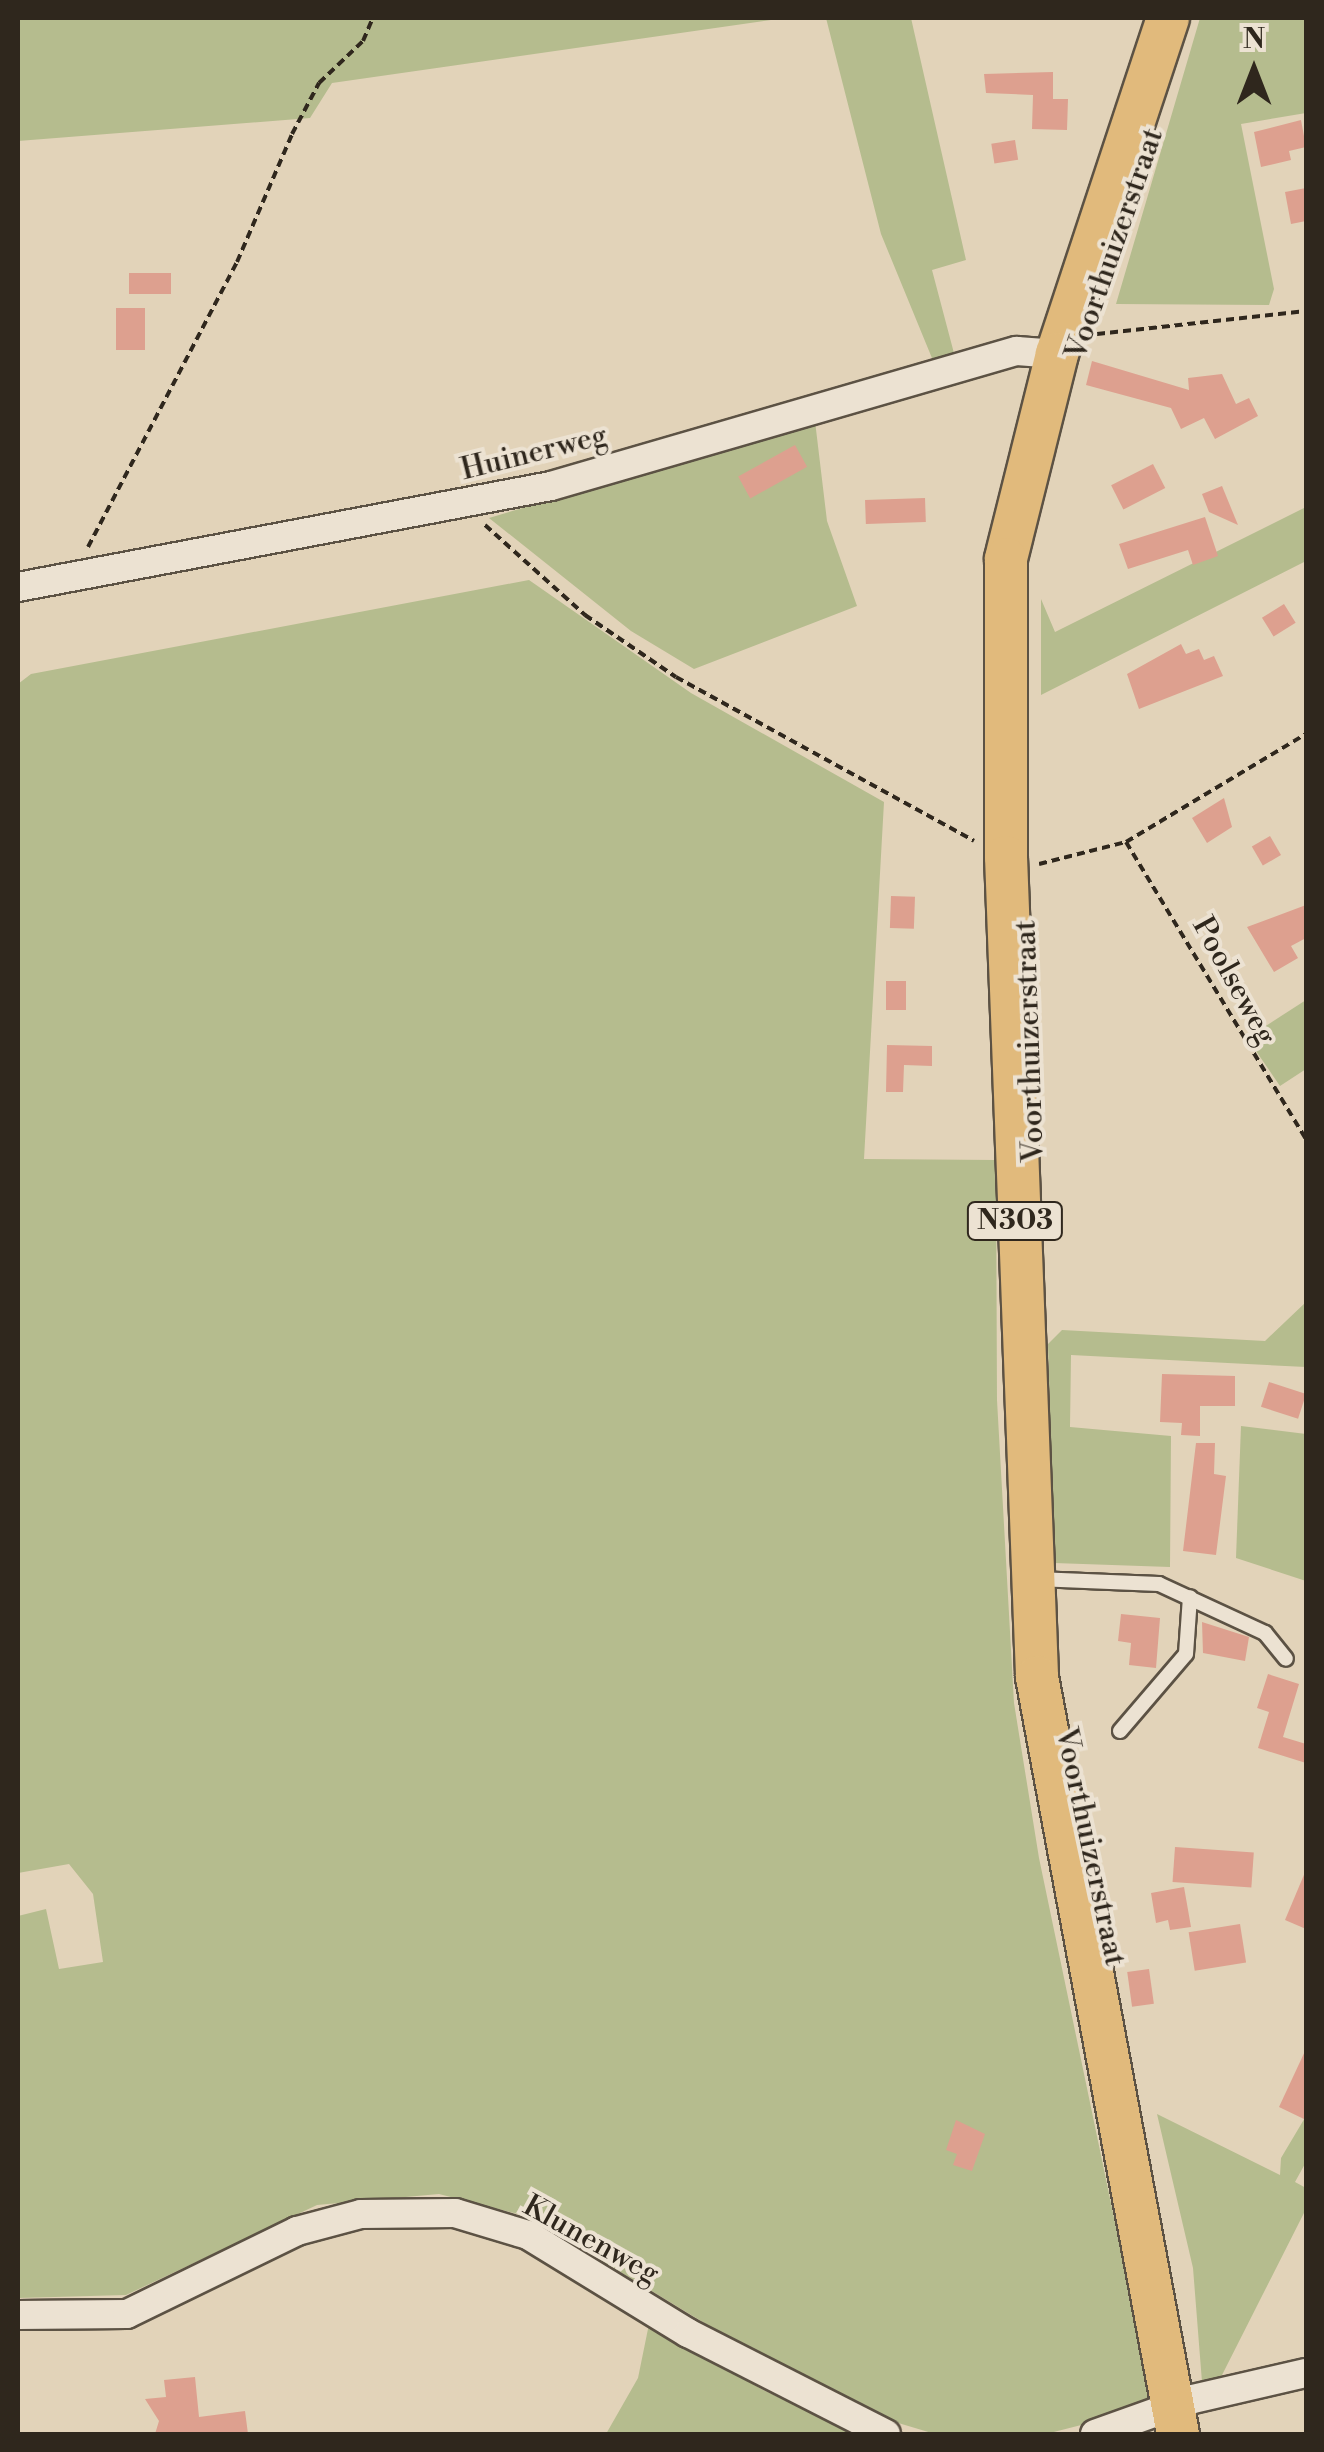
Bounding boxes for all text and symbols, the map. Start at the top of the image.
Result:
north arrow [1204,20,1304,120]
text: N [1243,22,1265,57]
street label: Voorthuizerstraat [1059,124,1171,364]
street label: Huinerweg [457,417,611,489]
street label: Poolseweg [1184,911,1284,1051]
street label: Voorthuizerstraat [1008,919,1052,1163]
road number: N303 [965,1198,1065,1244]
street label: Voorthuizerstraat [1047,1725,1133,1969]
street label: Klunenweg [517,2188,665,2292]

